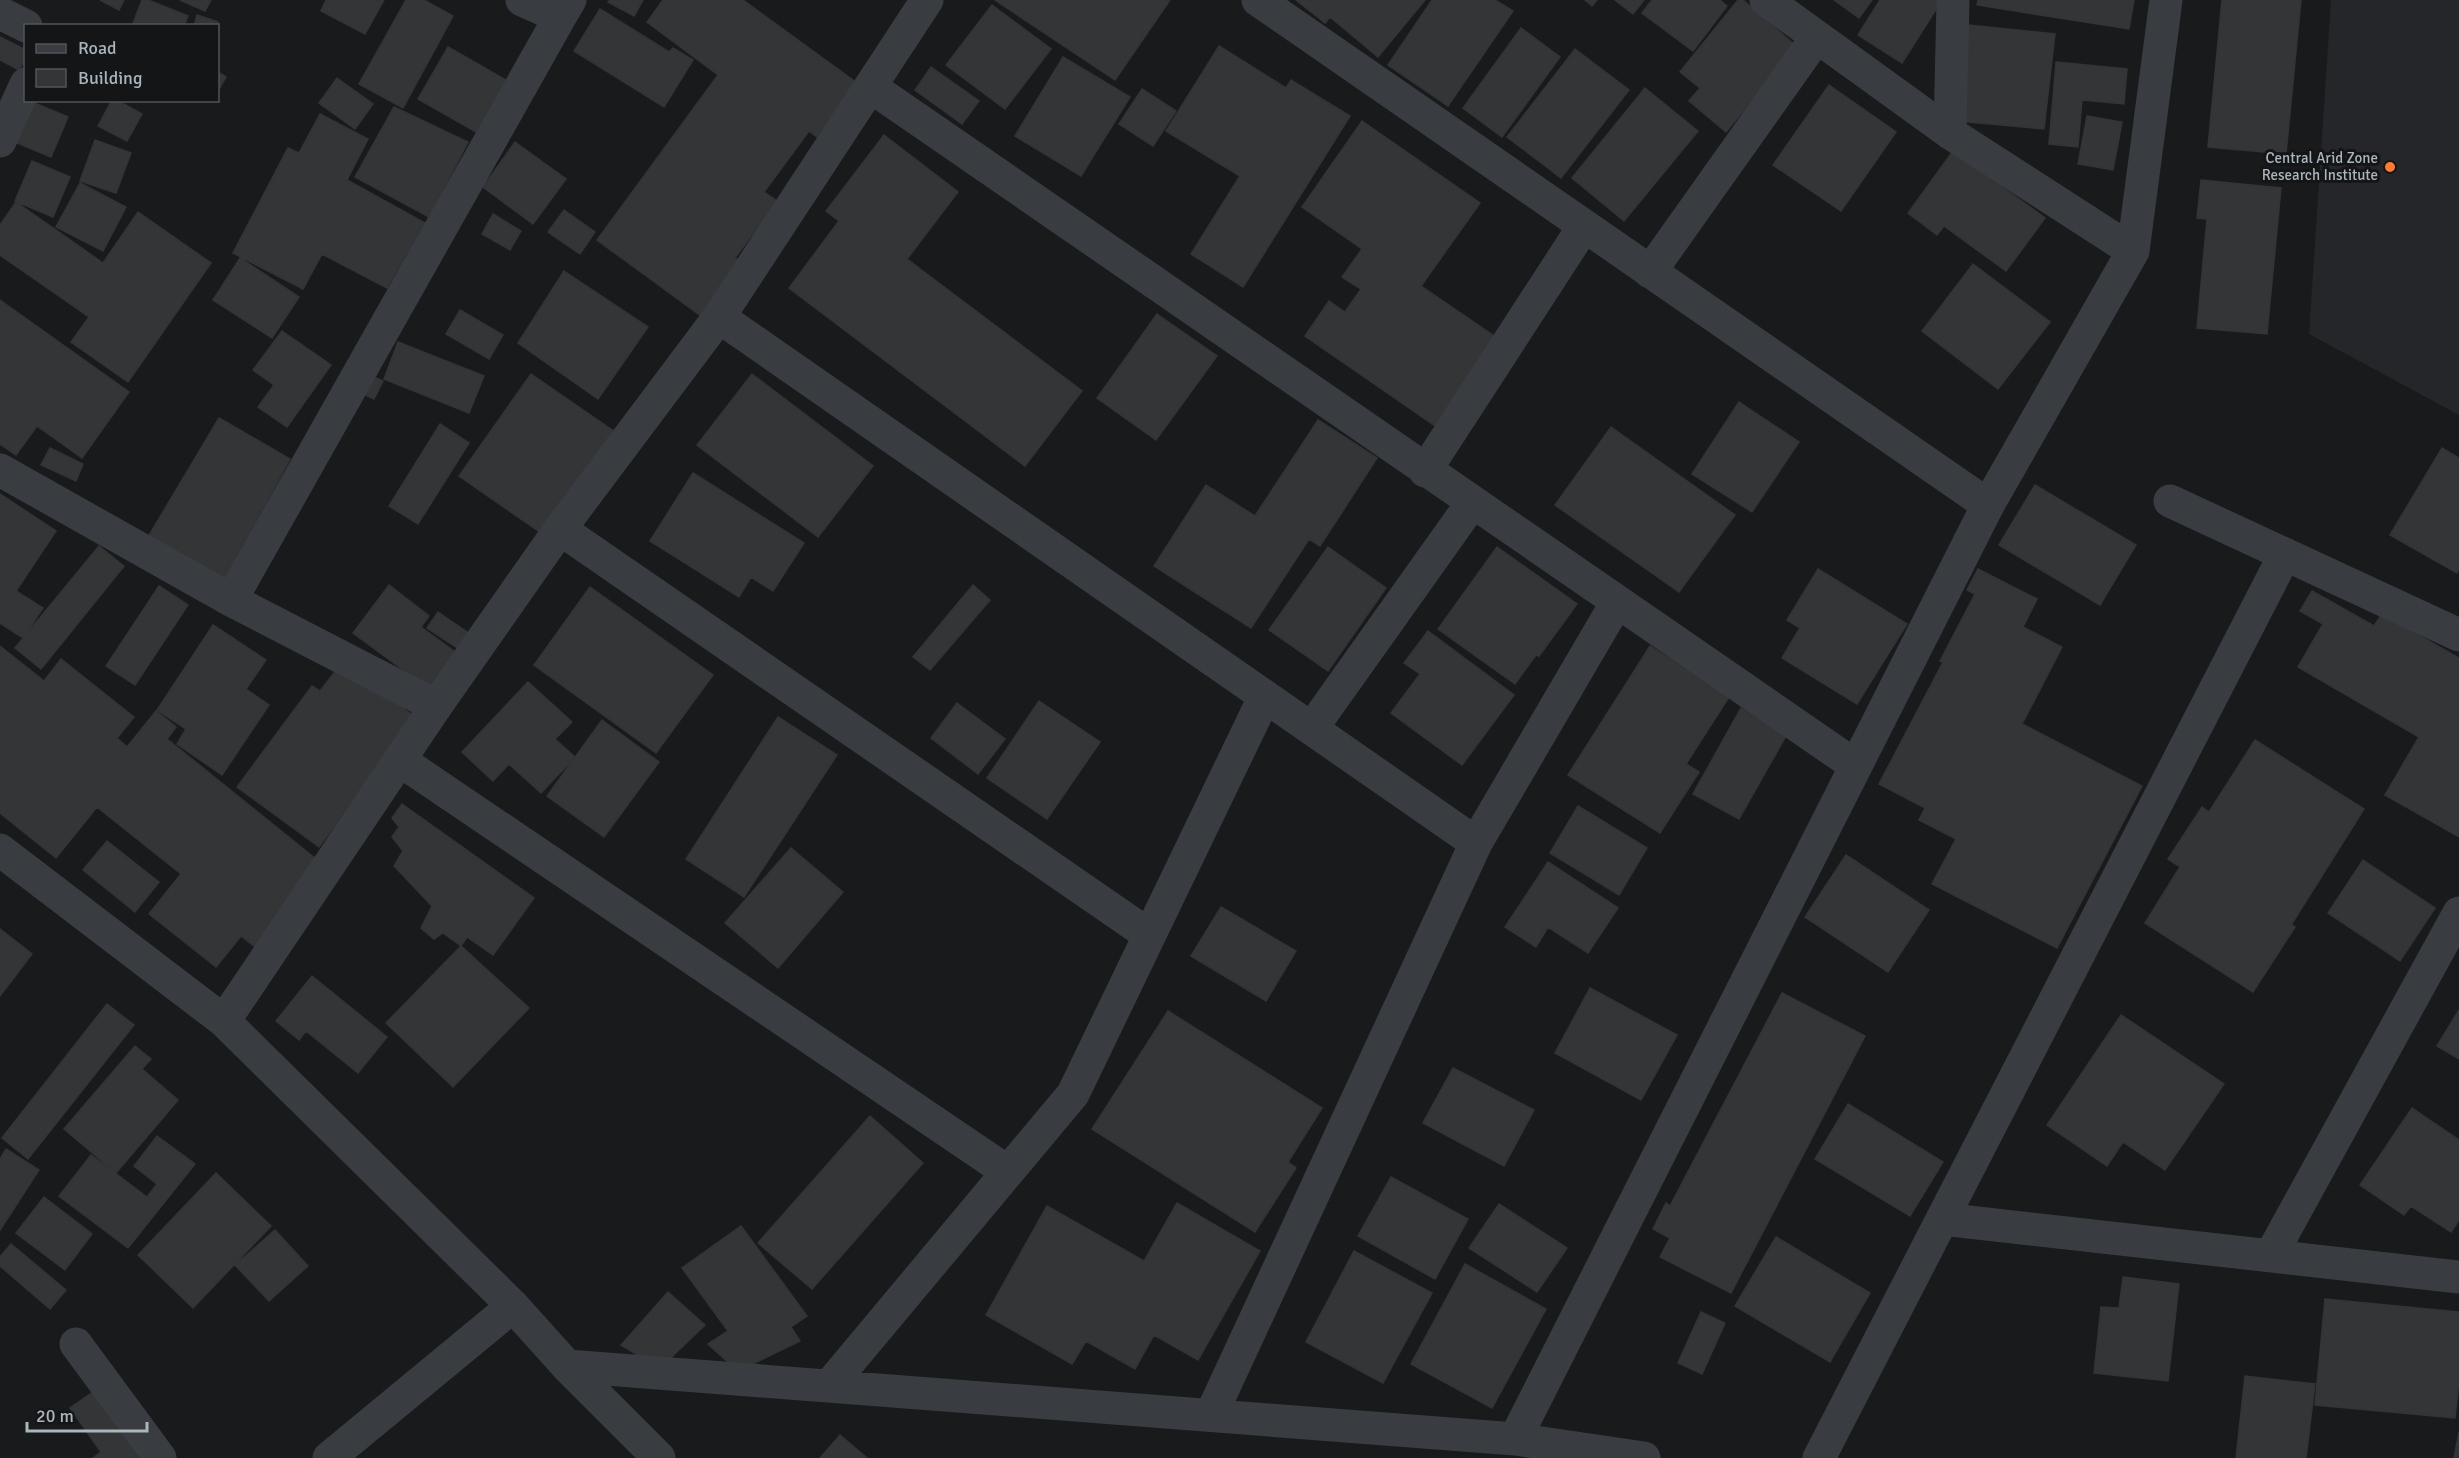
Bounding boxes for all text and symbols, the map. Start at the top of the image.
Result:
legend [24,24,219,102]
text: Road [78,37,117,59]
text: Building [78,67,142,89]
place label: Central Arid Zone Research Institute [2262,149,2378,184]
marker: Central Arid Zone Research Institute [2383,160,2397,174]
scale bar [27,1395,147,1433]
text: 20 m [36,1405,74,1427]

